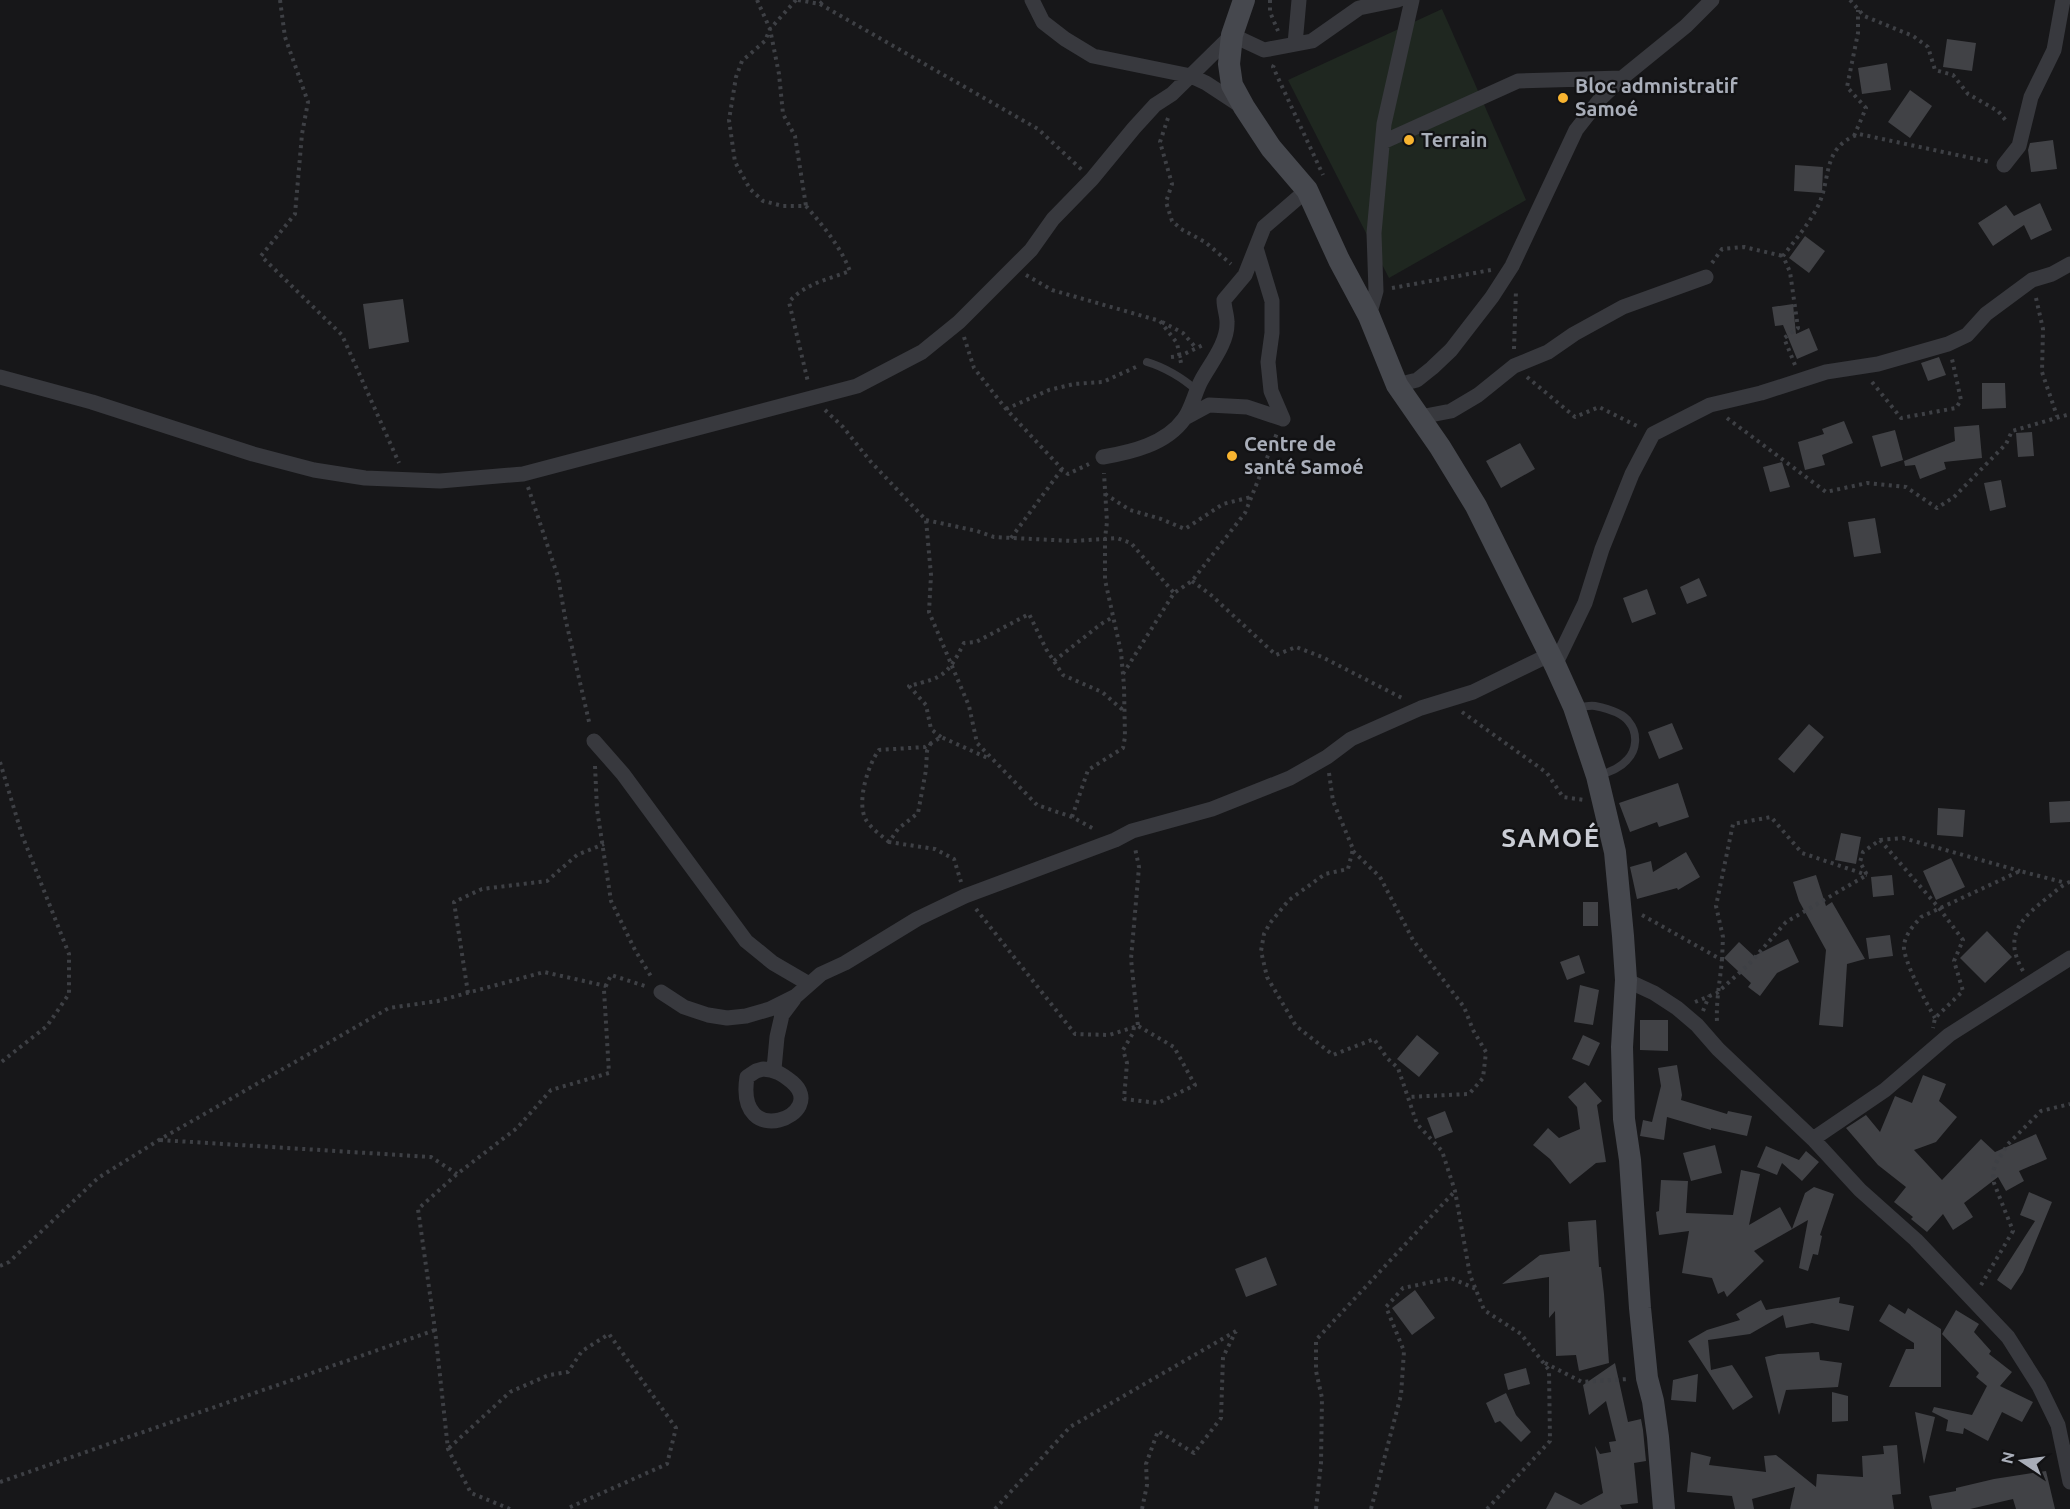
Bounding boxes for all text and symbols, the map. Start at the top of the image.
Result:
place label: Bloc admnistratif Samoé [1575,74,1738,120]
marker: Bloc admnistratif Samoé [1556,91,1570,105]
place label: Terrain [1421,128,1488,151]
marker: Terrain [1402,133,1416,147]
place label: Centre de santé Samoé [1244,432,1364,478]
marker: Centre de santé Samoé [1225,449,1239,463]
district label: SAMOÉ [1501,822,1601,852]
north arrow [1992,1431,2052,1491]
text: N [1997,1450,2017,1465]

